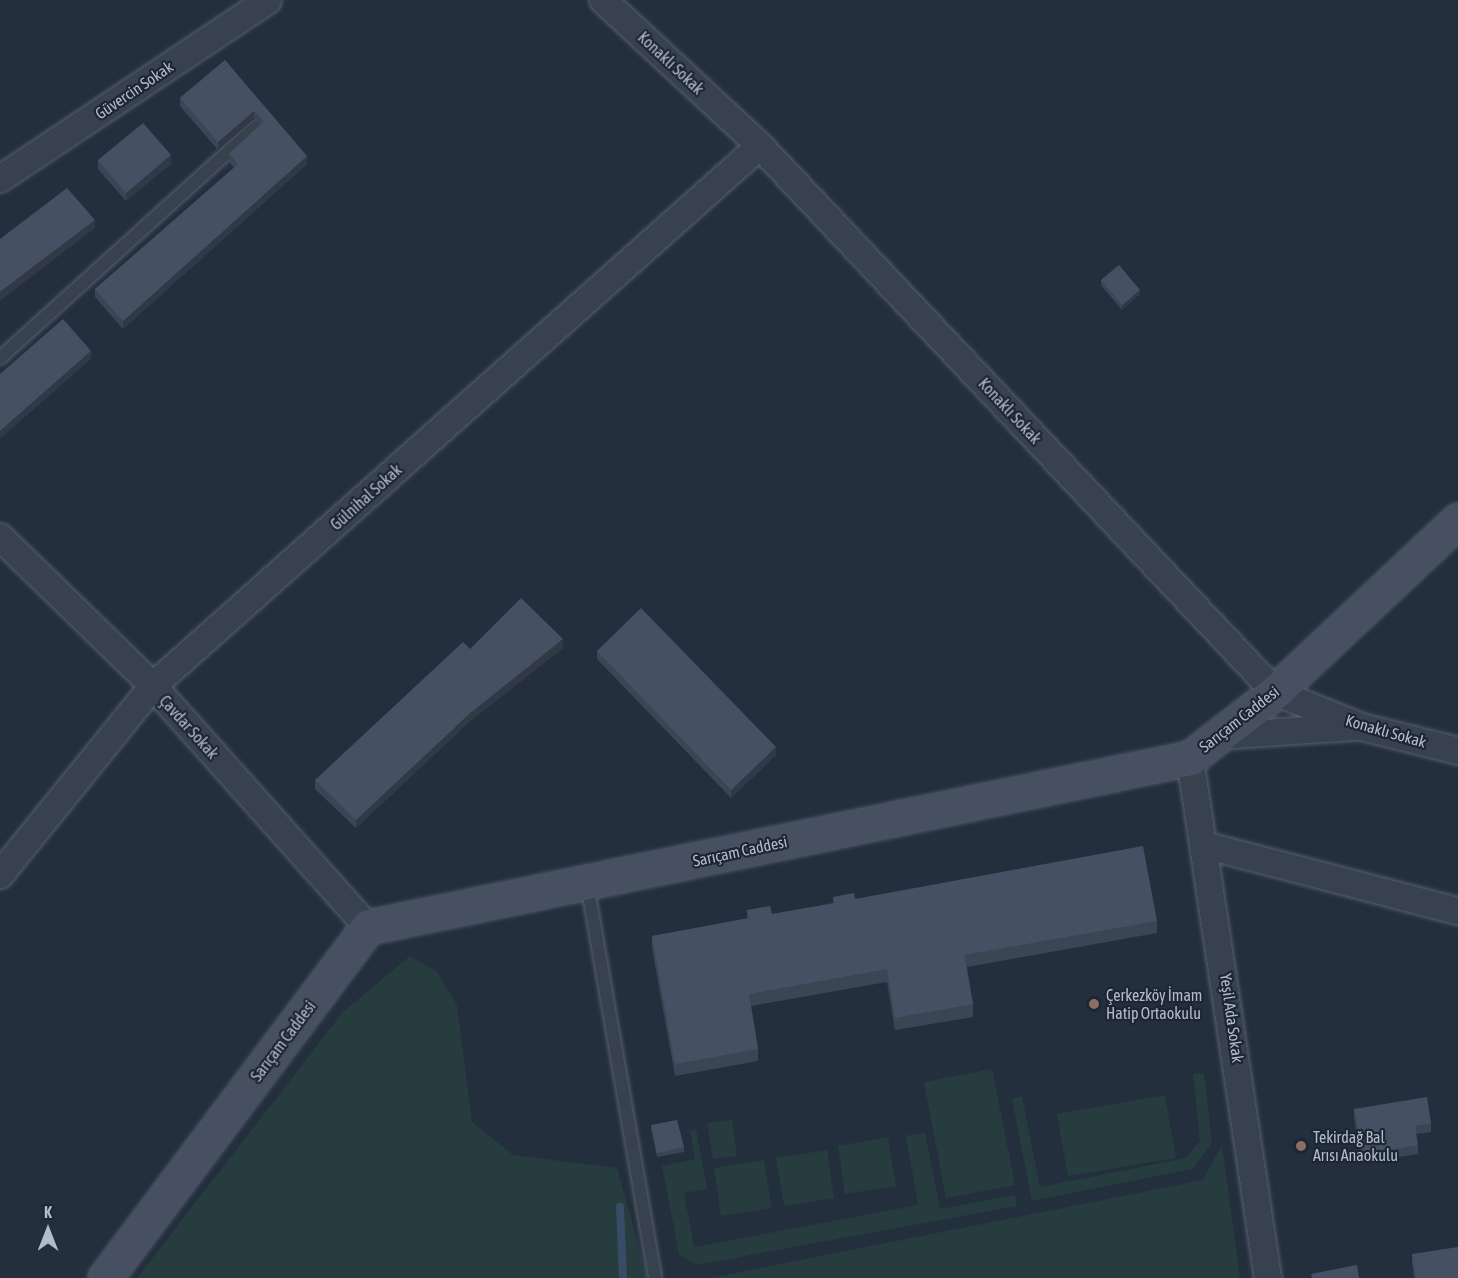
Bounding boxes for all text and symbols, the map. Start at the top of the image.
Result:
street label: Konaklı Sokak [634,28,708,98]
street label: Güvercin Sokak [91,57,177,123]
street label: Konaklı Sokak [975,374,1045,448]
street label: Gülnihal Sokak [326,460,406,534]
street label: Sarıçam Caddesi [1195,682,1283,756]
street label: Çavdar Sokak [156,691,222,763]
street label: Konaklı Sokak [1343,710,1429,752]
street label: Sarıçam Caddesi [691,832,789,870]
street label: Yeşil Ada Sokak [1216,972,1248,1064]
place label: Çerkezköy İmam Hatip Ortaokulu [1106,985,1202,1023]
street label: Sarıçam Caddesi [246,997,320,1085]
marker: Çerkezköy İmam Hatip Ortaokulu [1087,997,1101,1011]
place label: Tekirdağ Bal Arısı Anaokulu [1313,1127,1398,1165]
marker: Tekirdağ Bal Arısı Anaokulu [1294,1139,1308,1153]
north arrow [18,1200,78,1260]
text: K [44,1203,52,1221]

